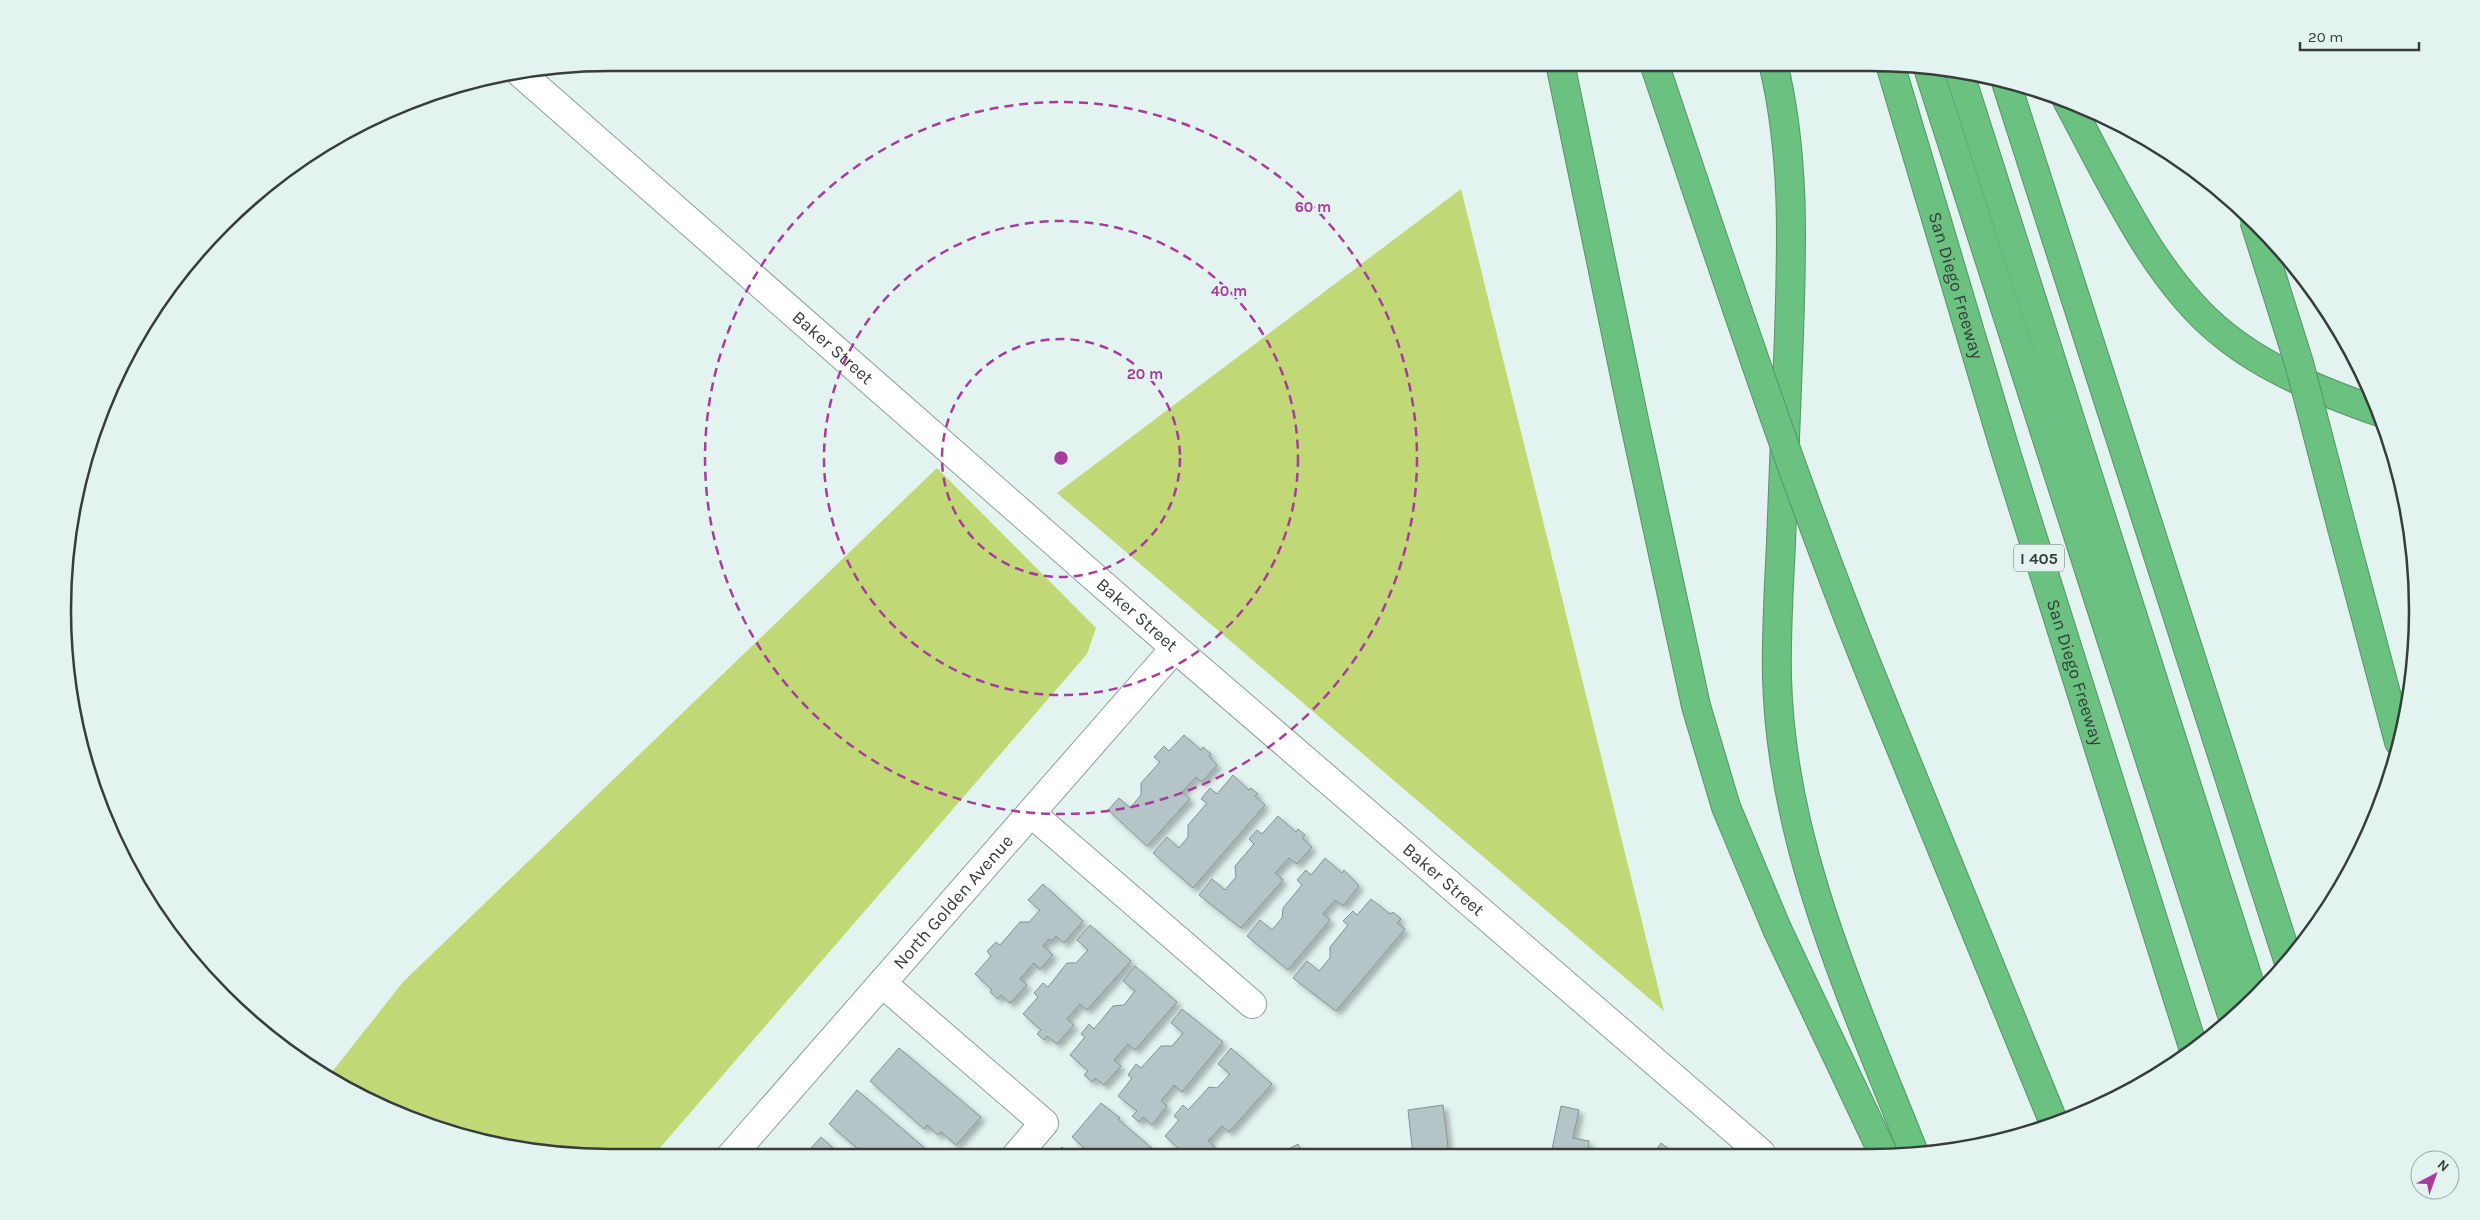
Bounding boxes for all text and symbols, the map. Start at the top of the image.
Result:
scale bar [2300,20,2419,52]
text: 20 m [2308,28,2343,46]
text: 60 m [1295,198,1331,216]
street label: San Diego Freeway [1924,209,1989,362]
text: 40 m [1211,282,1247,300]
street label: Baker Street [788,306,878,389]
text: 20 m [1127,365,1163,383]
centre of rings [1052,449,1070,467]
road number: I 405 [2014,544,2064,572]
street label: Baker Street [1092,573,1182,656]
street label: San Diego Freeway [2042,596,2109,749]
street label: North Golden Avenue [888,830,1018,974]
street label: Baker Street [1398,838,1489,921]
north arrow [2410,1150,2460,1200]
text: N [2434,1156,2453,1175]

